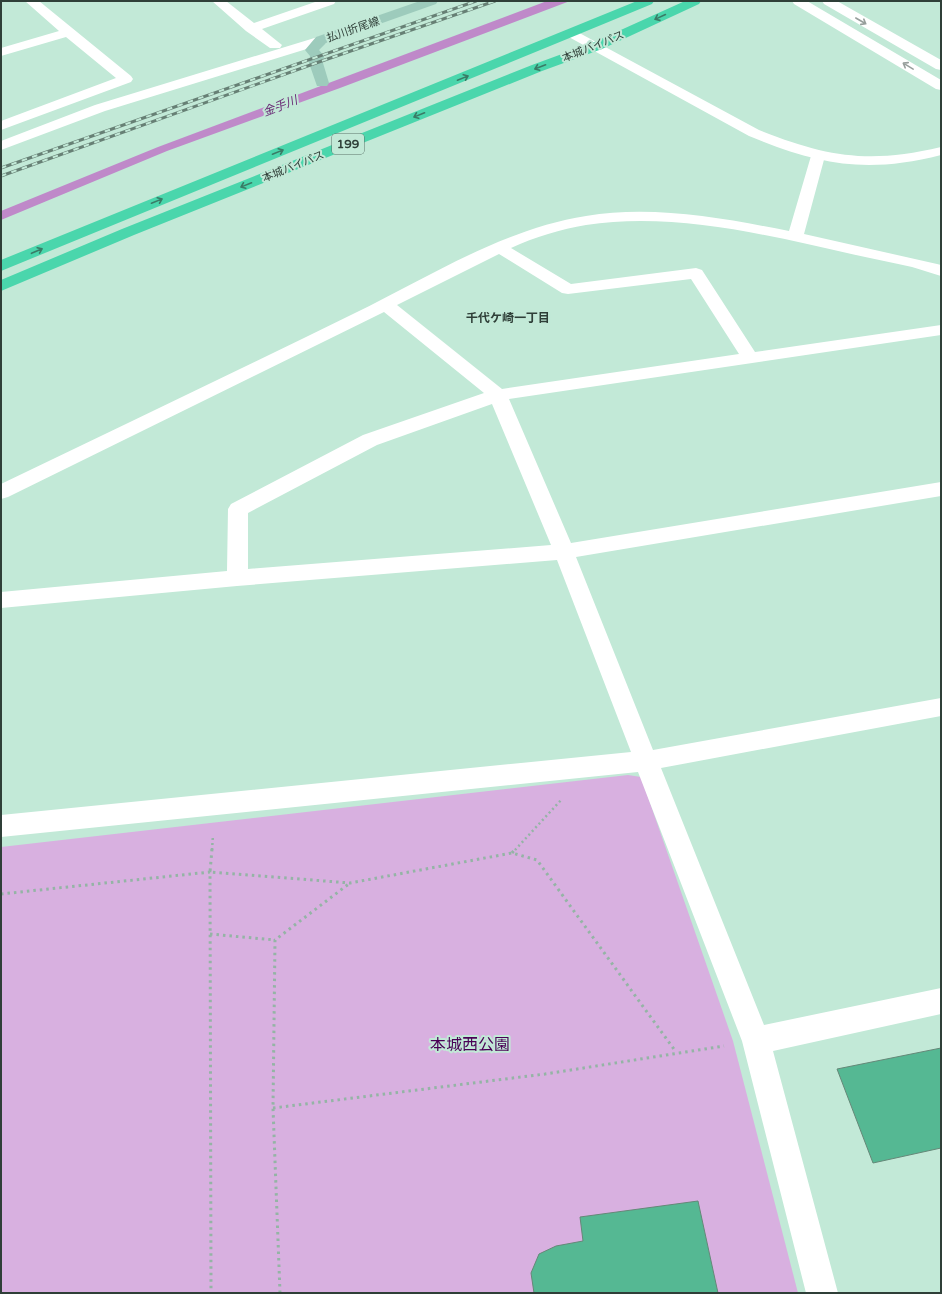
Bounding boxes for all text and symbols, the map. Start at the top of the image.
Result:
street label: 払川折尾線 [325,14,381,45]
one-way arrow [654,14,666,21]
one-way arrow [855,17,867,25]
street label: 本城バイパス [560,28,626,65]
one-way arrow [902,62,914,70]
one-way arrow [533,64,546,71]
one-way arrow [457,74,469,81]
water label: 金手川 [261,92,301,119]
one-way arrow [413,112,425,120]
road number: 199 [332,134,364,154]
street label: 本城バイパス [260,148,326,185]
one-way arrow [271,148,283,156]
one-way arrow [241,181,253,189]
one-way arrow [151,197,163,204]
one-way arrow [31,246,43,254]
district label: 千代ケ崎一丁目 [466,311,550,325]
park label: 本城西公園 [430,1035,510,1055]

